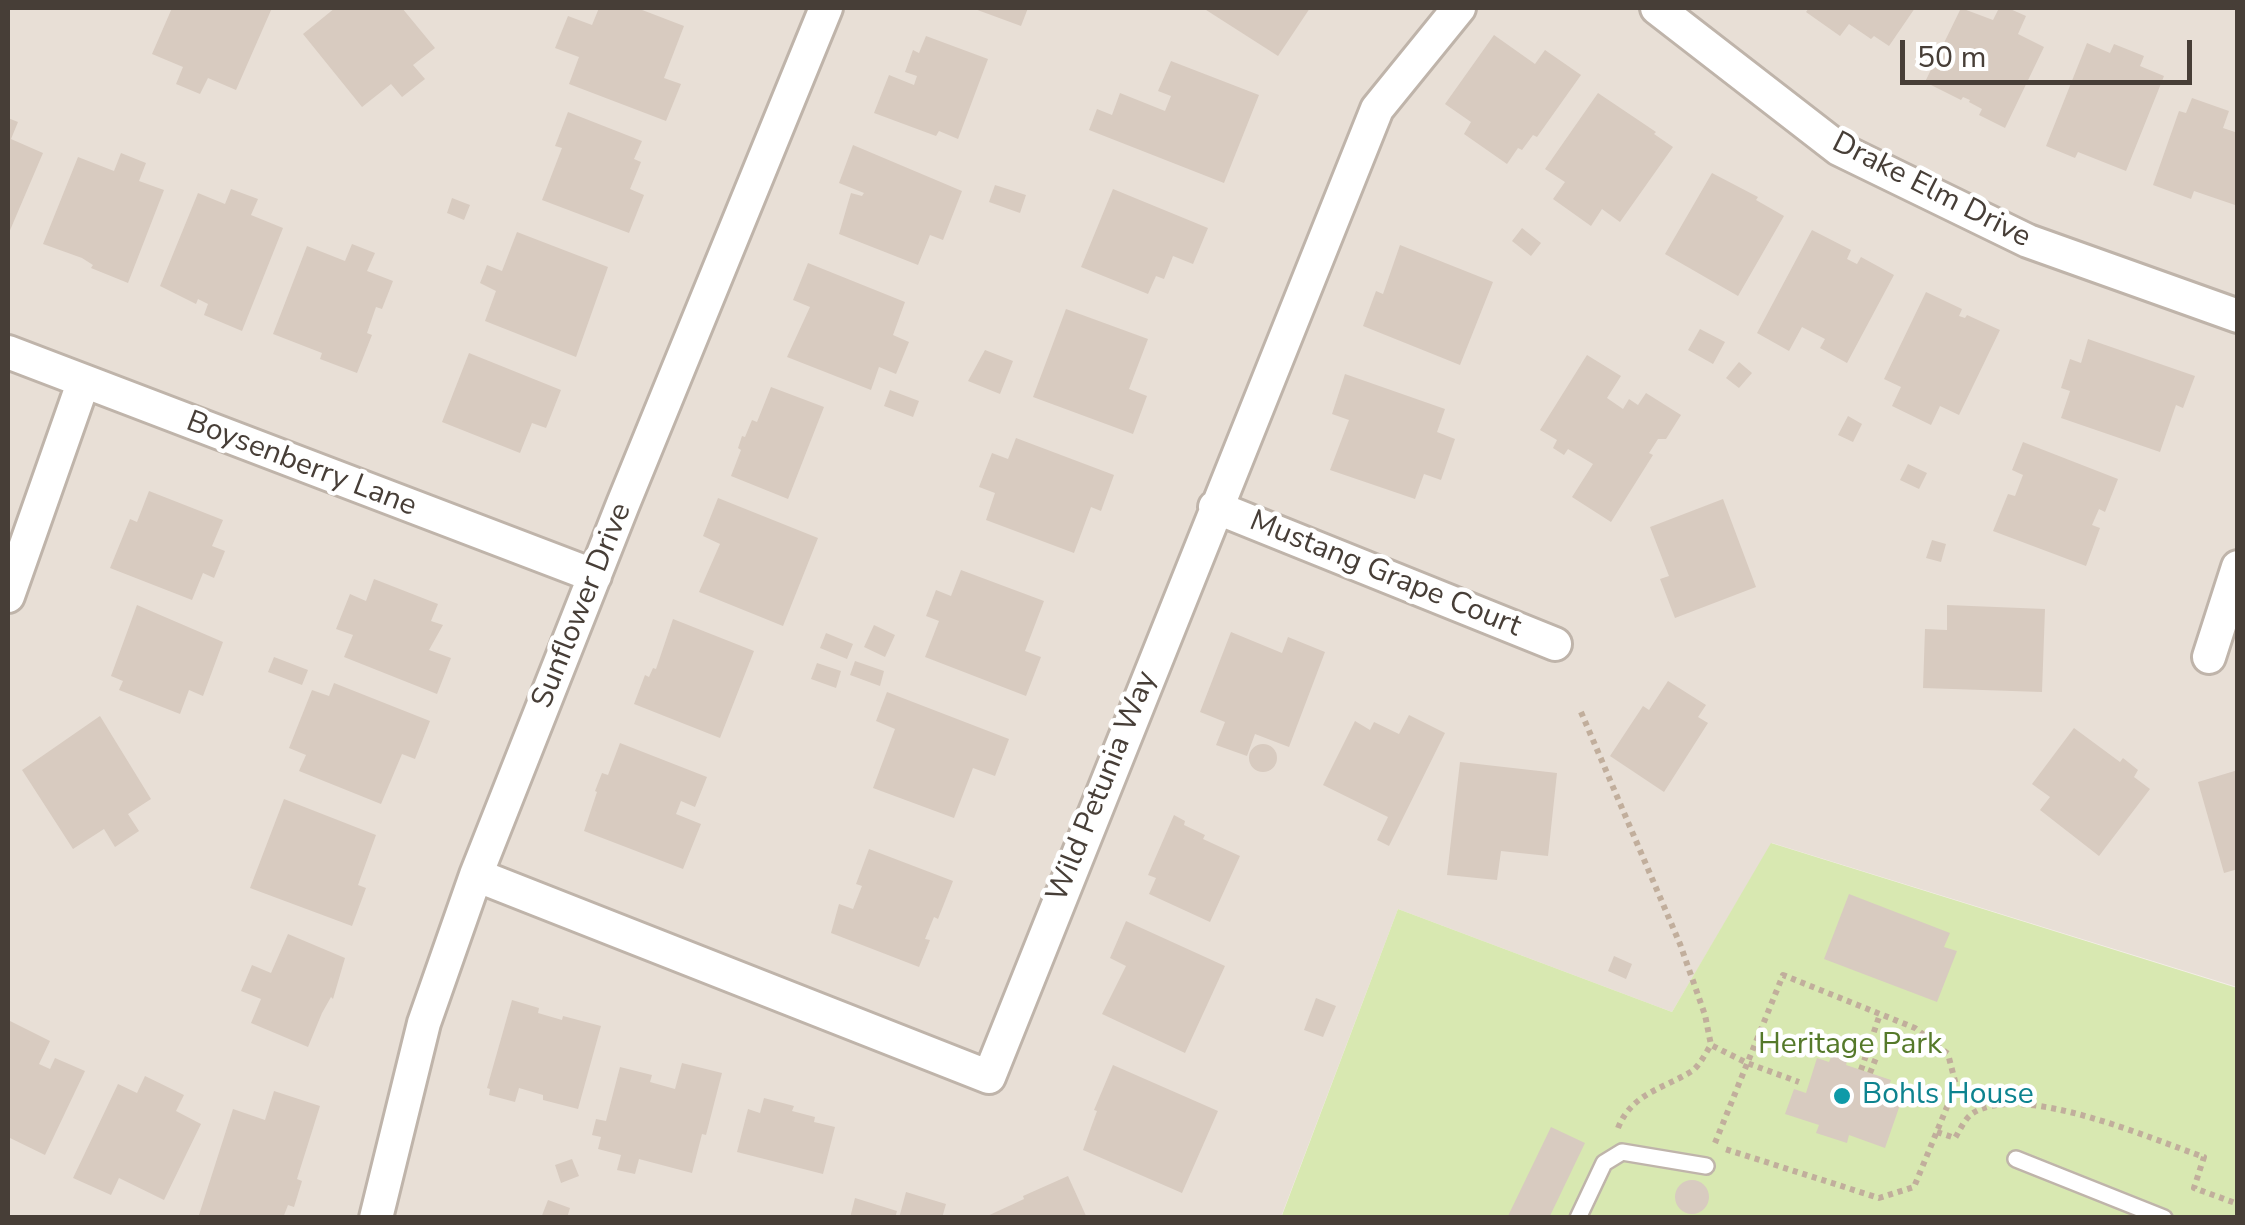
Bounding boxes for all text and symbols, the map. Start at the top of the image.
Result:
scale bar [1905,20,2198,82]
text: 50 m [1917,37,1986,78]
street label: Drake Elm Drive [1826,125,2036,257]
street label: Boysenberry Lane [181,405,421,525]
street label: Sunflower Drive [525,498,641,714]
street label: Mustang Grape Court [1244,504,1526,646]
street label: Wild Petunia Way [1040,666,1166,908]
park label: Heritage Park [1758,1028,1942,1064]
place label: Bohls House [1862,1078,2034,1114]
marker: Bohls House [1831,1085,1853,1107]

